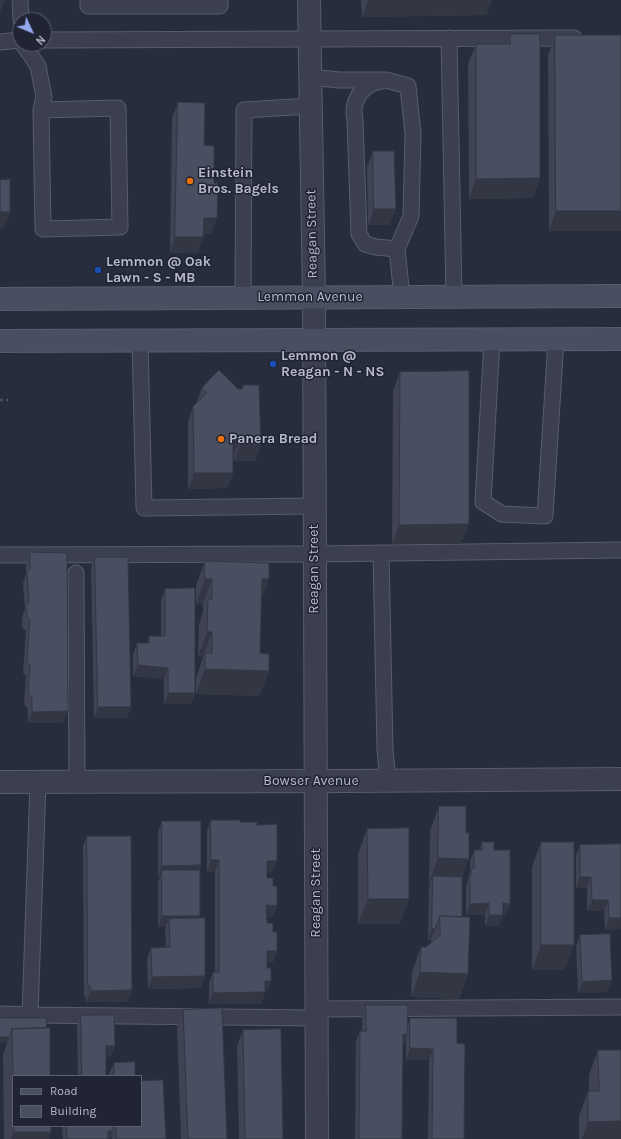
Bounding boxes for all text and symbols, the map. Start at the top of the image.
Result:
north arrow [12,12,52,52]
text: N [33,33,48,47]
place label: Einstein Bros. Bagels [198,165,279,198]
marker: Einstein Bros. Bagels [185,176,195,186]
street label: Reagan Street [303,189,321,279]
place label: Lemmon @ Oak Lawn - S - MB [106,254,211,286]
marker: Lemmon @ Oak Lawn - S - MB [93,265,103,275]
street label: Lemmon Avenue [257,289,363,305]
place label: Lemmon @ Reagan - N - NS [281,348,384,380]
marker: Lemmon @ Reagan - N - NS [268,359,278,369]
place label: Panera Bread [229,431,317,447]
marker: Panera Bread [216,434,226,444]
street label: Reagan Street [306,524,322,614]
street label: Bowser Avenue [263,773,359,789]
street label: Reagan Street [308,848,324,938]
legend [12,1075,142,1127]
text: Road [50,1084,78,1098]
text: Building [50,1104,96,1118]

